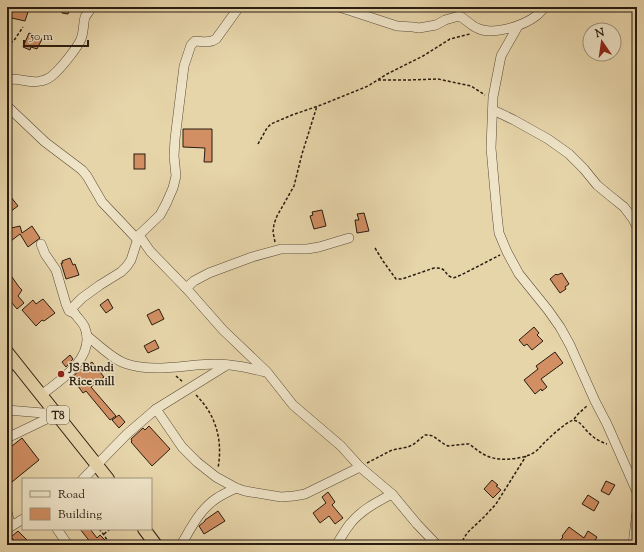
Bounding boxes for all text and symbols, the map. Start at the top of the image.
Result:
scale bar [24,22,88,48]
north arrow [582,22,622,62]
text: N [593,24,606,42]
text: 50 m [29,28,53,46]
place label: JS Bundi Rice mill [68,359,115,391]
marker: JS Bundi Rice mill [56,369,66,379]
road number: T8 [47,406,69,424]
legend [22,478,152,530]
text: Road [58,486,85,504]
text: Building [58,506,102,524]

